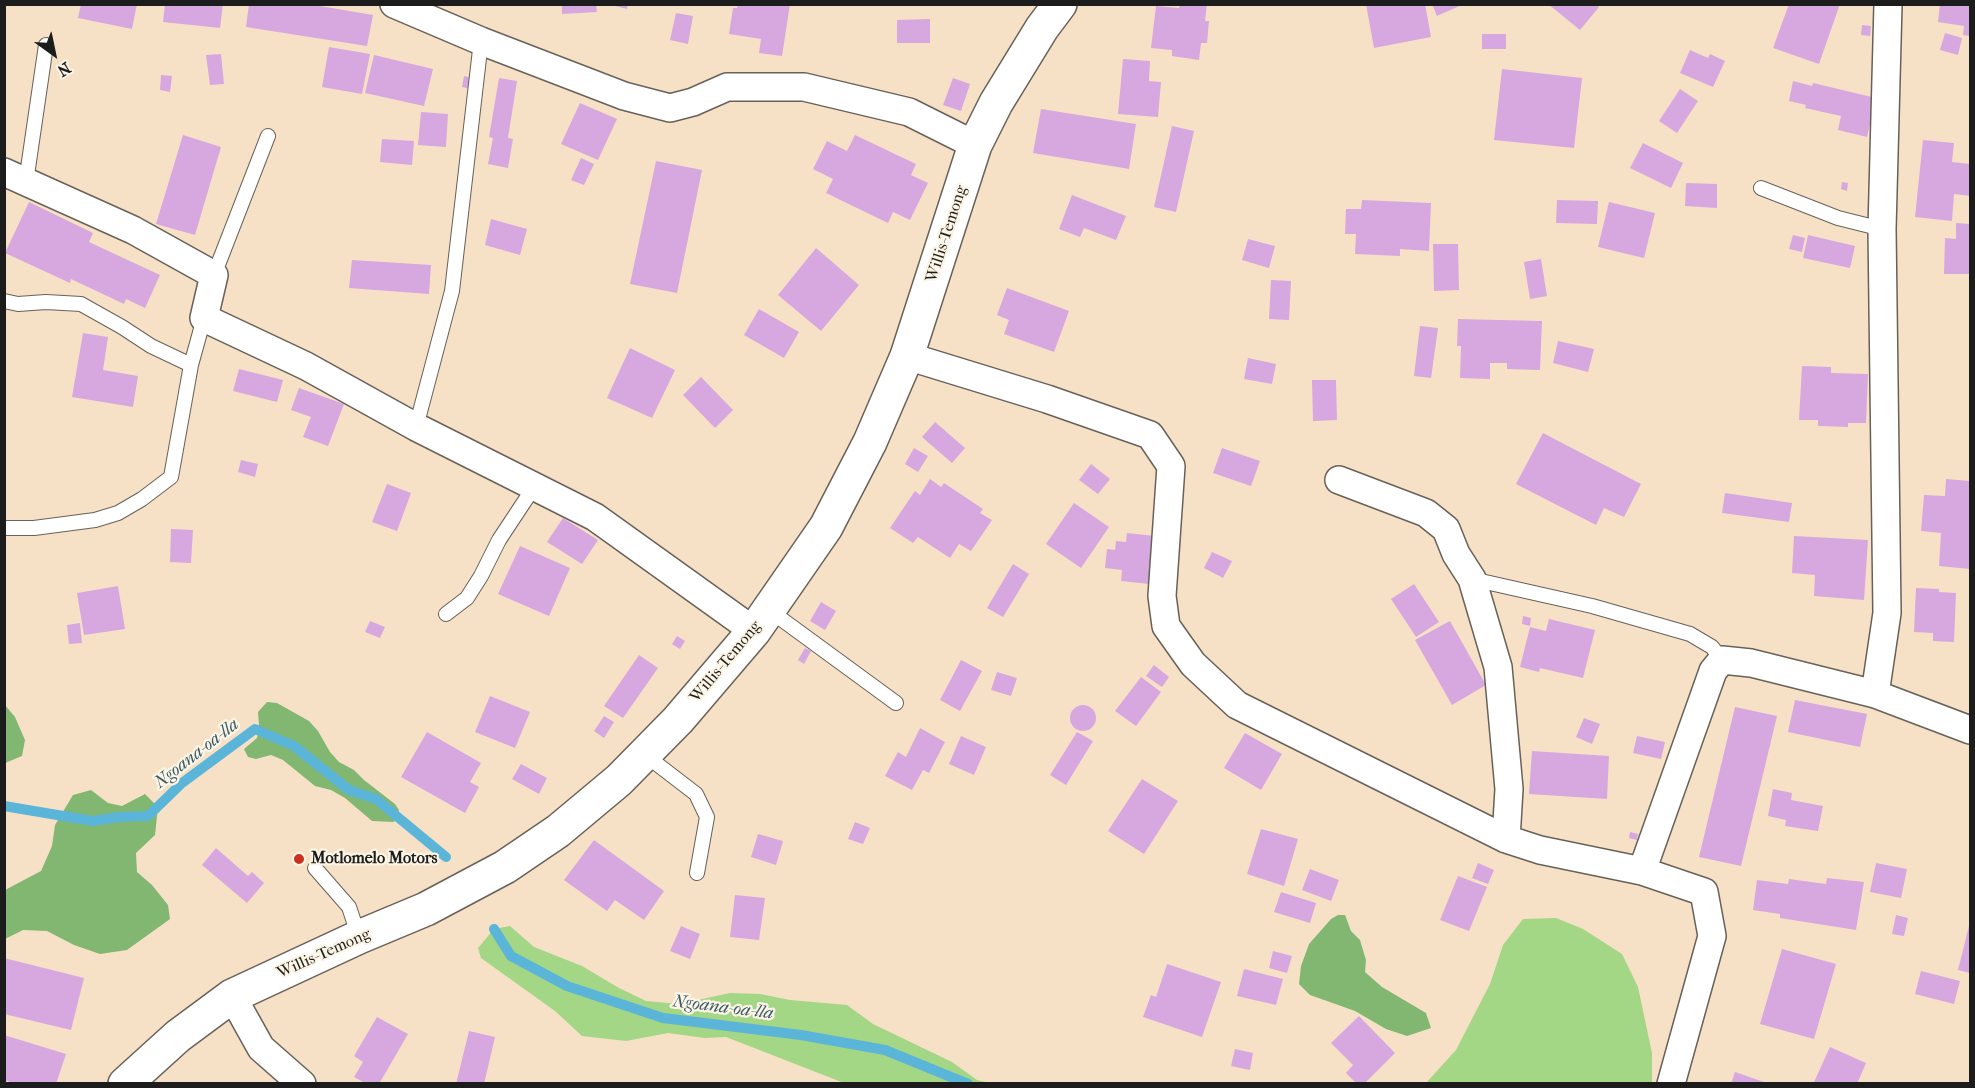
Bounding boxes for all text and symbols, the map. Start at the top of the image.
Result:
north arrow [24,24,84,84]
text: N [54,58,74,81]
street label: Willis-Temong [922,183,972,285]
street label: Willis-Temong [686,617,766,707]
water label: Ngoana-oa-lla [150,714,244,794]
place label: Motlomelo Motors [311,849,437,869]
marker: Motlomelo Motors [292,852,306,866]
street label: Willis-Temong [274,925,374,983]
water label: Ngoana-oa-lla [671,991,775,1025]

